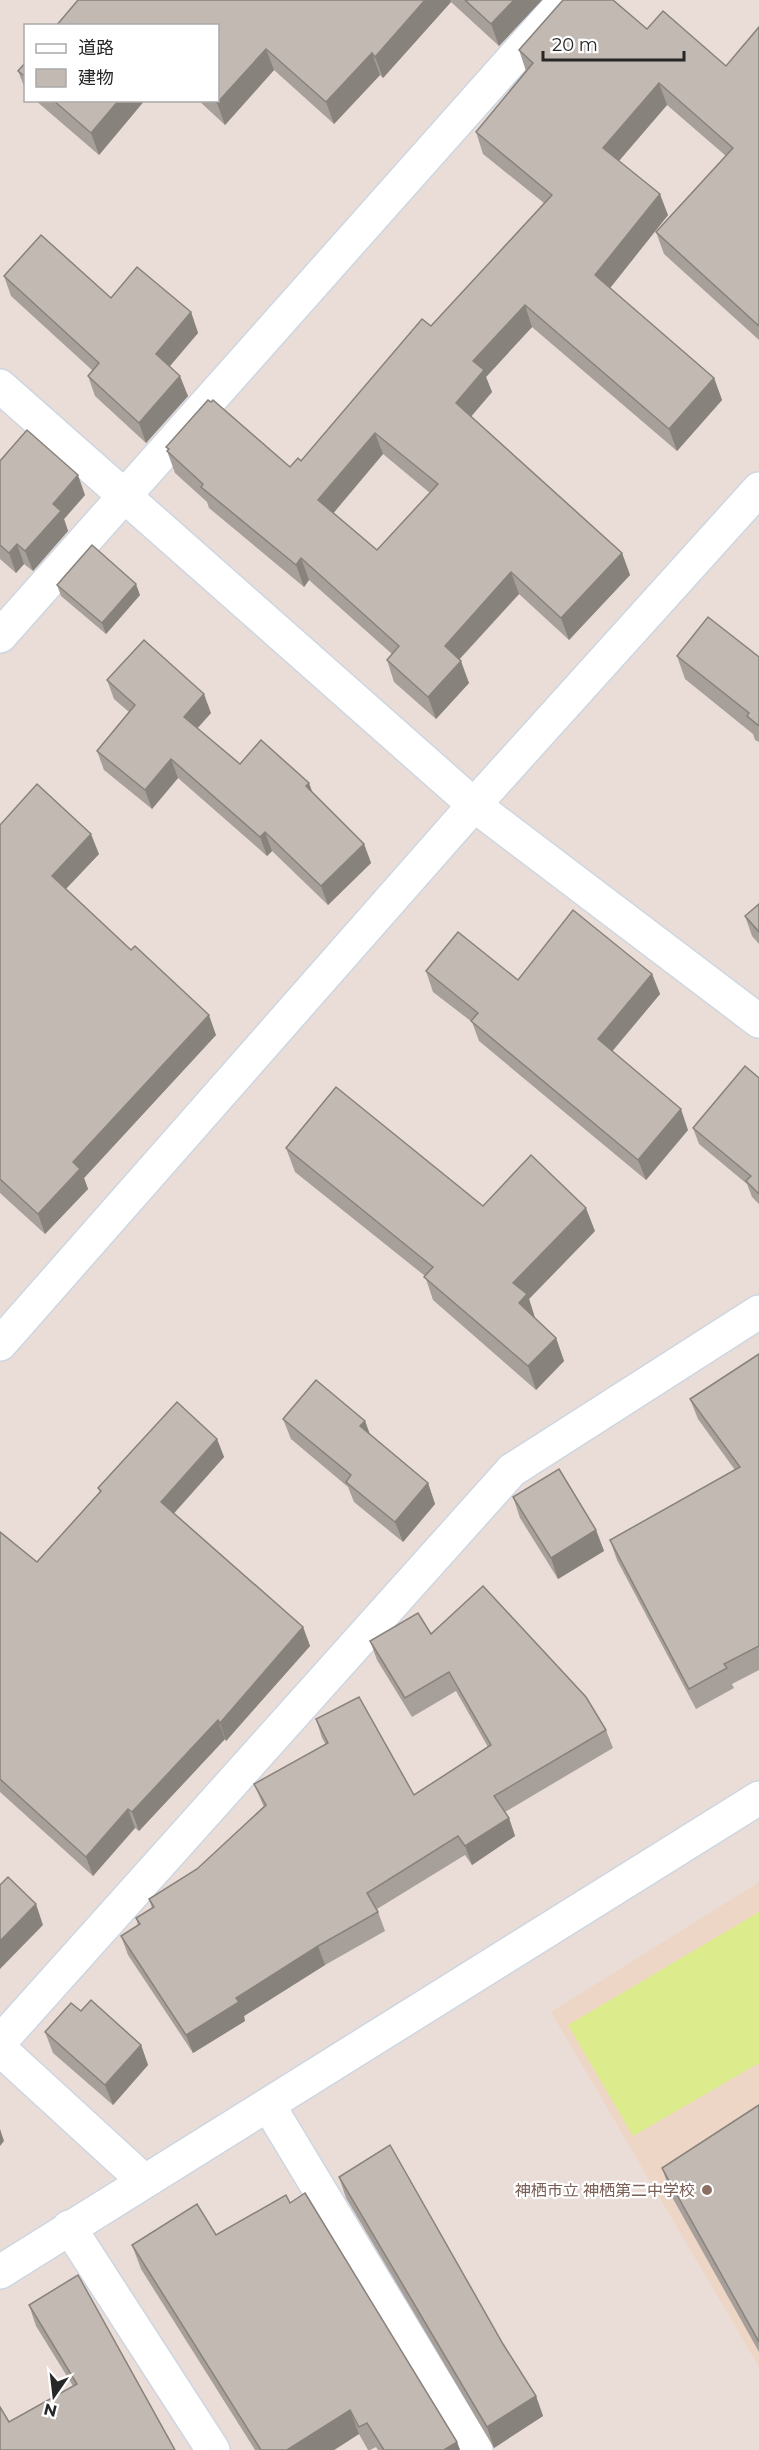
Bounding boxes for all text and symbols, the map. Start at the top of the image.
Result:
legend [24,24,219,102]
scale bar [543,24,684,62]
text: 20 m [552,34,598,56]
text: 道路 [78,37,114,59]
text: 建物 [78,67,114,89]
place label: 神栖市立 神栖第二中学校 [515,2181,695,2200]
marker: 神栖市立 神栖第二中学校 [700,2183,714,2197]
north arrow [24,2366,84,2426]
text: N [42,2399,59,2421]

